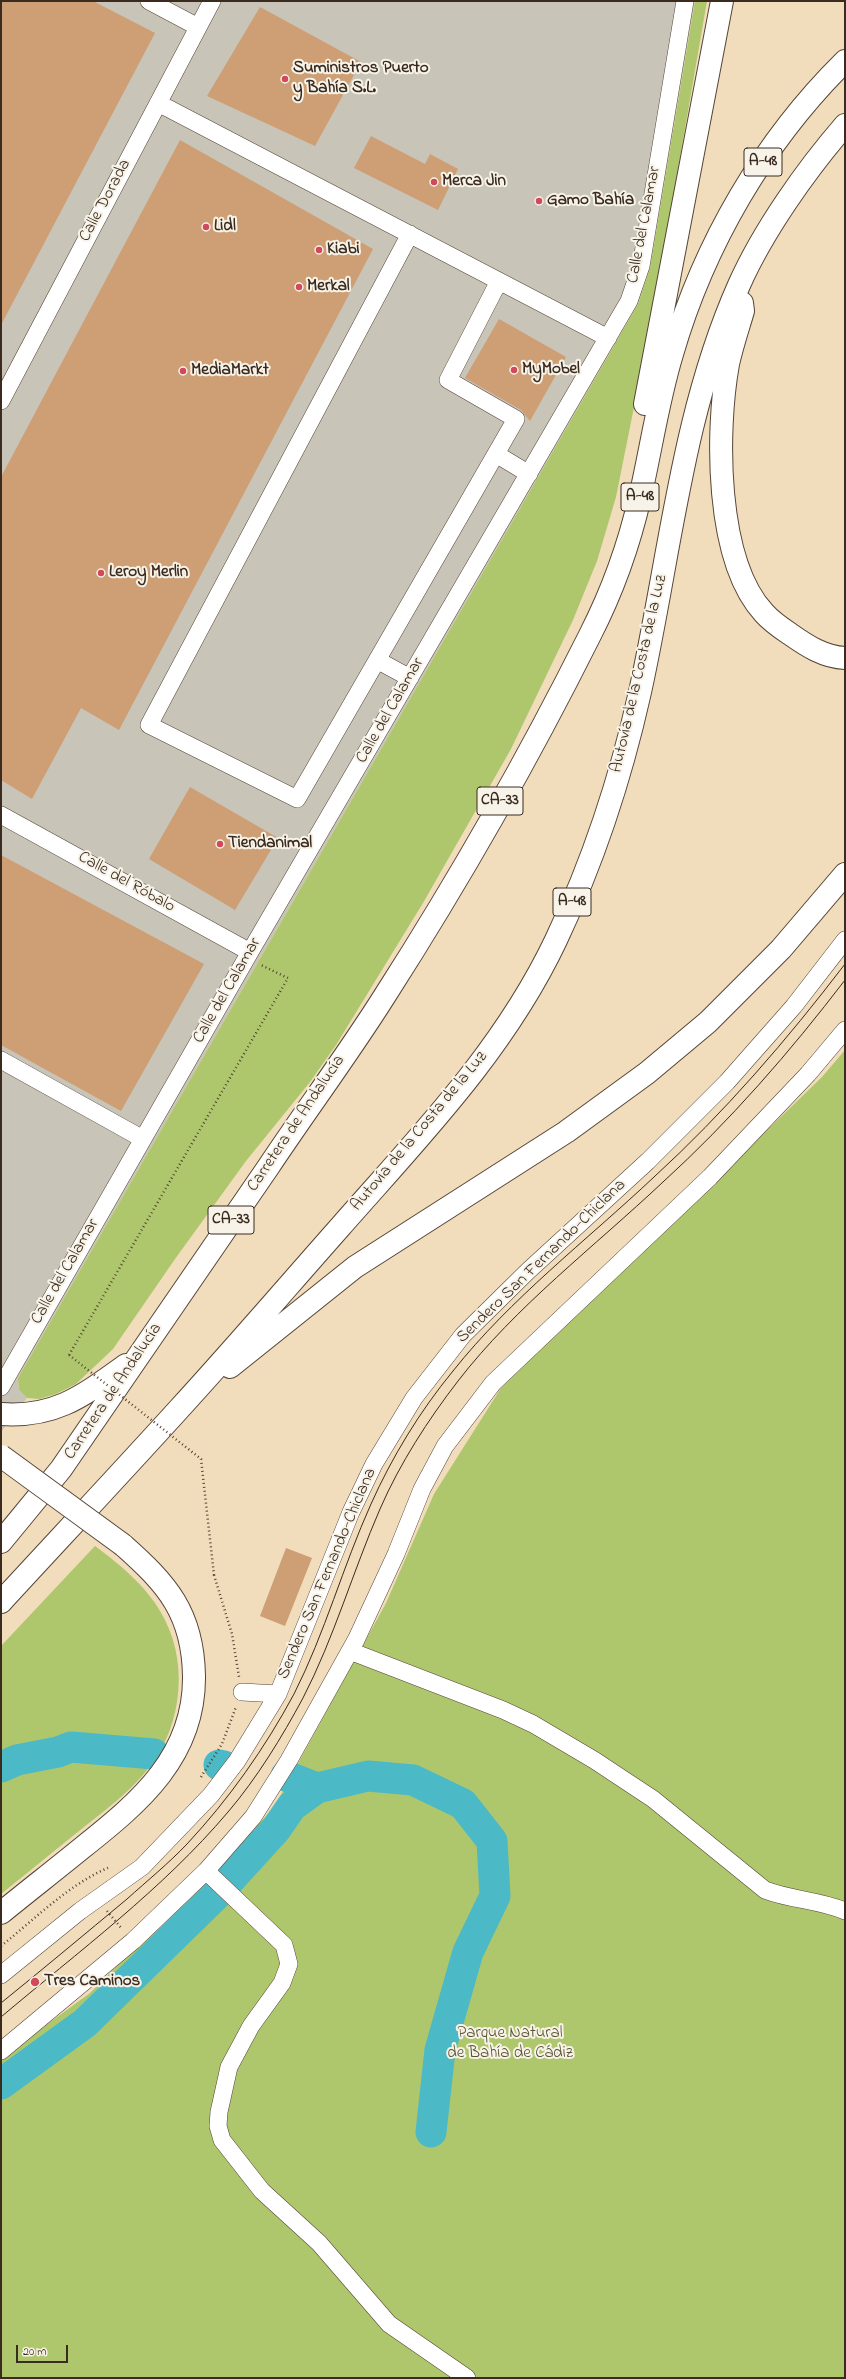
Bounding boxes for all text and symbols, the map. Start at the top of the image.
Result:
place label: Suministros Puerto y Bahía S.L. [293,59,429,99]
marker: Suministros Puerto y Bahía S.L. [280,74,290,84]
road number: A-48 [744,148,782,176]
street label: Calle Dorada [76,156,136,246]
street label: Calle del Calamar [624,165,666,285]
place label: Merca Jin [442,172,506,192]
marker: Merca Jin [429,177,439,187]
place label: Gamo Bahía [547,191,634,211]
marker: Gamo Bahía [534,196,544,206]
place label: Lidl [214,217,236,237]
marker: Lidl [201,222,211,232]
place label: Kiabi [327,240,360,260]
marker: Kiabi [314,245,324,255]
place label: Merkal [307,277,350,297]
marker: Merkal [294,282,304,292]
place label: MyMobel [522,360,580,380]
place label: MediaMarkt [191,361,269,381]
marker: MyMobel [509,365,519,375]
marker: MediaMarkt [178,366,188,376]
road number: A-48 [621,483,659,511]
place label: Leroy Merlin [109,563,188,583]
marker: Leroy Merlin [96,568,106,578]
street label: Autovía de la Costa de la Luz [607,573,673,775]
street label: Calle del Calamar [353,655,429,767]
road number: CA-33 [477,787,523,815]
place label: Tiendanimal [228,834,312,854]
marker: Tiendanimal [215,839,225,849]
street label: Calle del Róbalo [74,848,178,918]
road number: A-48 [553,888,591,916]
street label: Calle del Calamar [190,935,266,1047]
street label: Autovía de la Costa de la Luz [347,1048,493,1216]
street label: Carretera de Andalucía [244,1052,350,1196]
street label: Sendero San Fernando-Chiclana [453,1176,631,1348]
road number: CA-33 [208,1206,254,1234]
street label: Calle del Calamar [28,1216,104,1328]
street label: Carretera de Andalucía [61,1320,167,1464]
street label: Sendero San Fernando-Chiclana [274,1465,382,1683]
place label: Tres Caminos [44,1972,140,1992]
marker: Tres Caminos [29,1976,41,1988]
park label: Parque Natural de Bahía de Cádiz [447,2024,573,2064]
scale bar [18,2337,70,2363]
text: 20 m [23,2343,46,2361]

